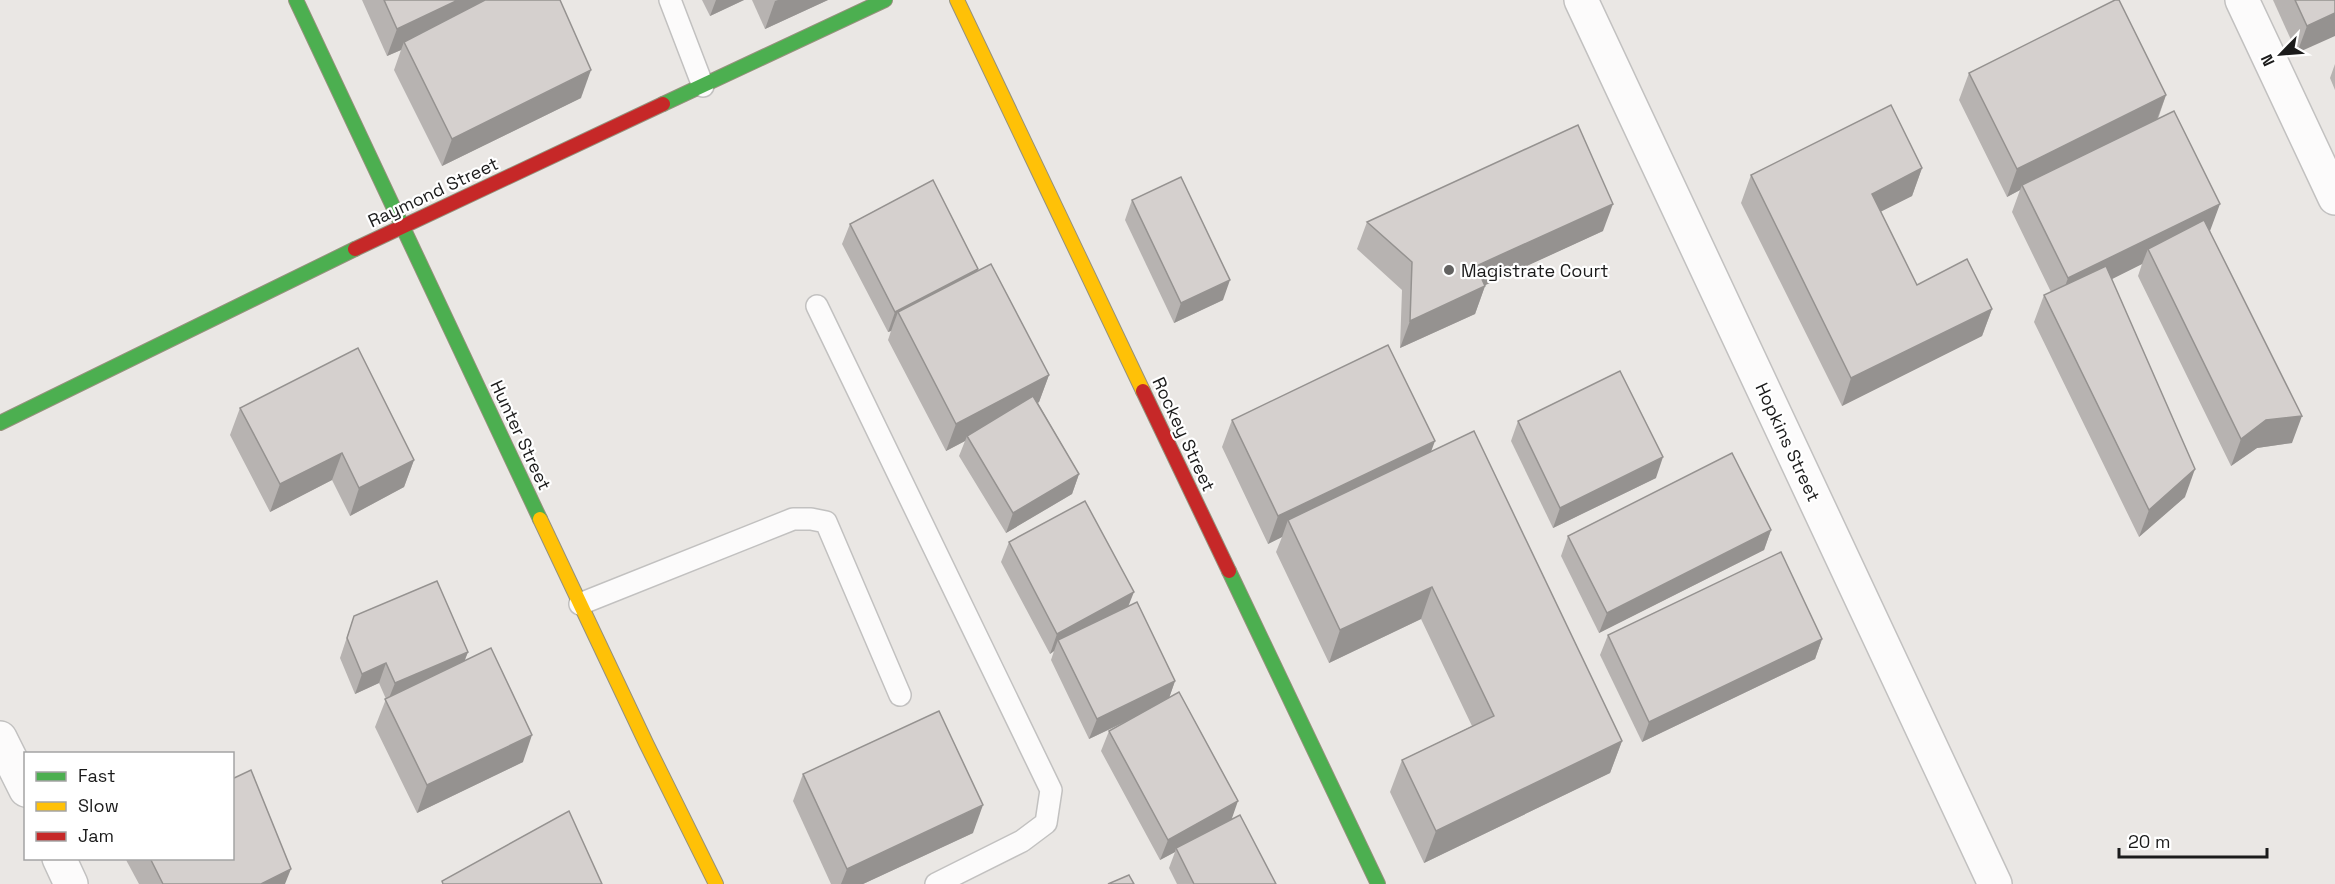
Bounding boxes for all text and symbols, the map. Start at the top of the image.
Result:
north arrow [2251,24,2311,84]
text: N [2256,51,2280,69]
street label: Raymond Street [364,152,502,232]
place label: Magistrate Court [1461,259,1608,282]
marker: Magistrate Court [1442,263,1456,277]
street label: Rockey Street [1147,373,1221,495]
street label: Hunter Street [486,376,556,494]
street label: Hopkins Street [1750,379,1826,505]
legend [24,752,234,860]
text: Fast [78,764,115,787]
text: Slow [78,794,119,817]
scale bar [2119,821,2268,859]
text: Jam [78,824,114,847]
text: 20 m [2128,830,2171,853]

